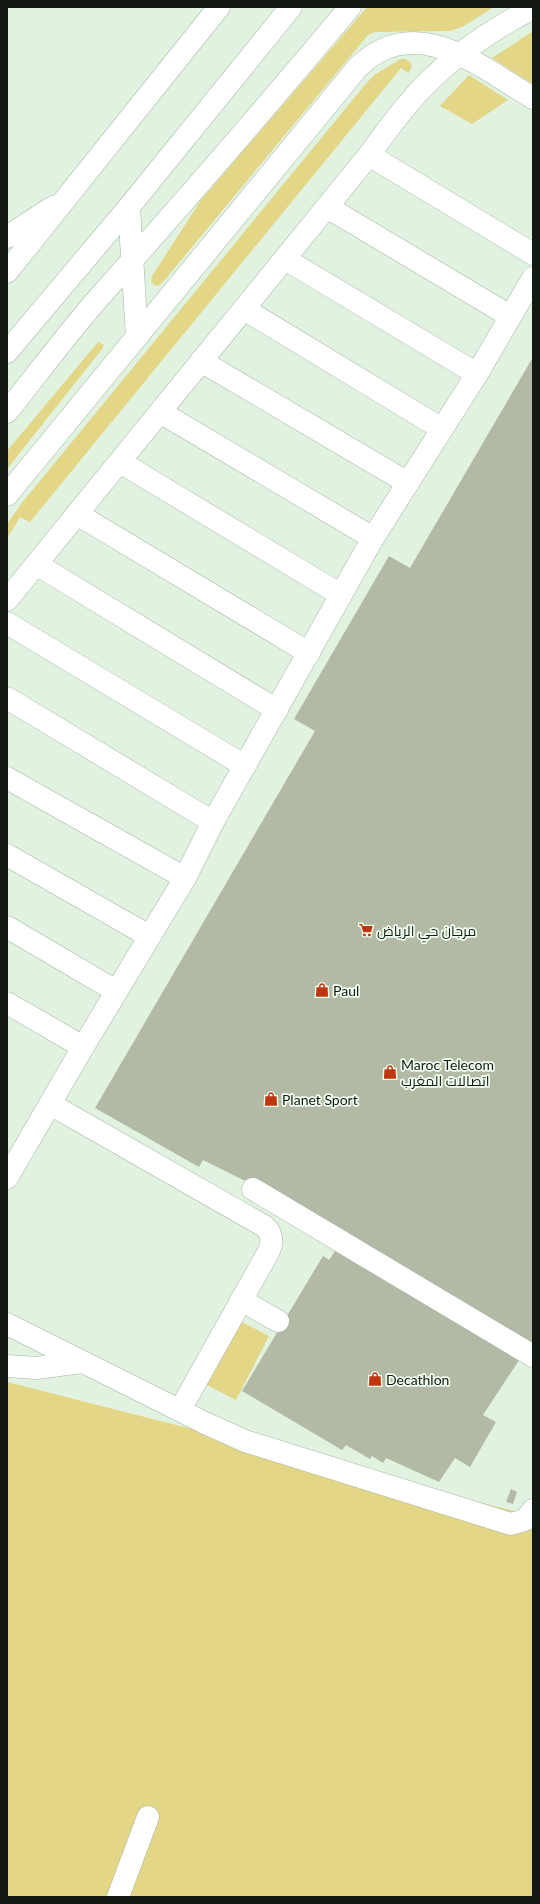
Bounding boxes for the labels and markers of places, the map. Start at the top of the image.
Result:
supermarket icon: مرجان حي الرياض [358,922,374,938]
place label: مرجان حي الرياض [377,922,476,943]
shop icon: Paul [314,982,330,998]
place label: Paul [333,982,359,999]
place label: Maroc Telecom اتصالات المغرب [401,1056,494,1089]
shop icon: Maroc Telecom اتصالات المغرب [382,1064,398,1080]
shop icon: Planet Sport [263,1091,279,1107]
place label: Planet Sport [282,1091,358,1108]
shop icon: Decathlon [367,1371,383,1387]
place label: Decathlon [386,1371,449,1388]

